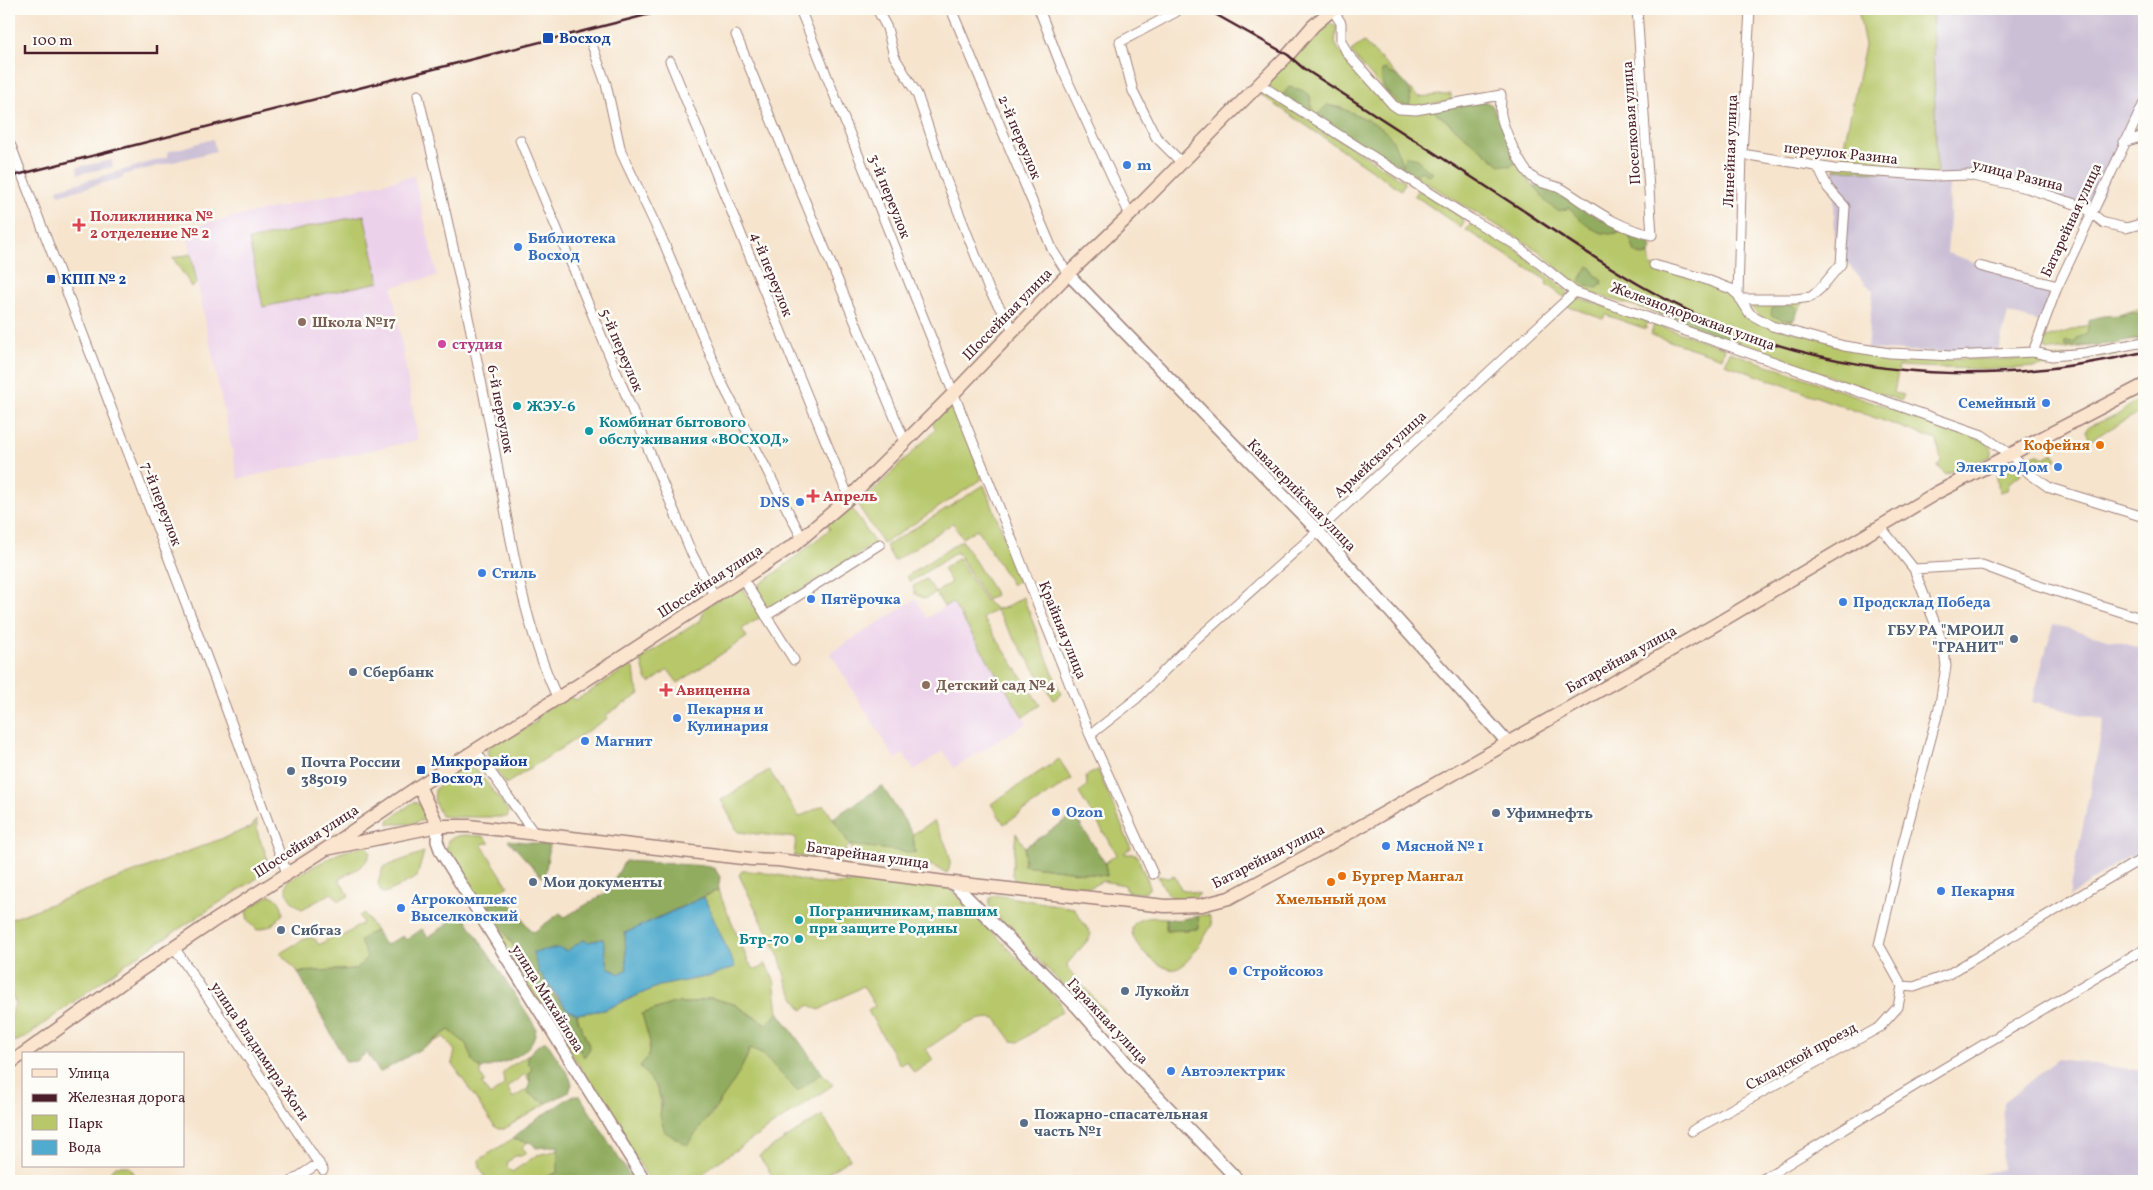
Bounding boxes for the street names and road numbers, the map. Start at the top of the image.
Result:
street label: Поселковая улица [1618,60,1647,186]
street label: 2-й переулок [991,92,1046,183]
street label: Линейная улица [1719,94,1744,208]
street label: переулок Разина [1783,138,1899,171]
street label: 3-й переулок [862,151,915,242]
street label: улица Разина [1970,155,2065,198]
street label: Батарейная улица [2037,160,2108,281]
street label: 4-й переулок [744,229,797,320]
street label: Шоссейная улица [958,264,1058,366]
street label: Железнодорожная улица [1607,278,1778,357]
street label: 5-й переулок [594,306,648,396]
street label: 6-й переулок [481,363,518,455]
street label: Армейская улица [1330,407,1432,504]
street label: Кавалерийская улица [1242,435,1360,557]
street label: 7-й переулок [135,460,186,550]
street label: Шоссейная улица [654,540,767,624]
street label: Крайняя улица [1032,578,1091,683]
street label: Батарейная улица [1562,621,1681,700]
street label: Шоссейная улица [250,800,363,884]
street label: Батарейная улица [1209,820,1329,895]
street label: Батарейная улица [805,837,931,876]
street label: улица Михайлова [505,941,588,1057]
street label: Гаражная улица [1061,974,1152,1070]
street label: улица Владимира Жоги [204,978,313,1125]
street label: Складской проезд [1742,1018,1861,1097]

